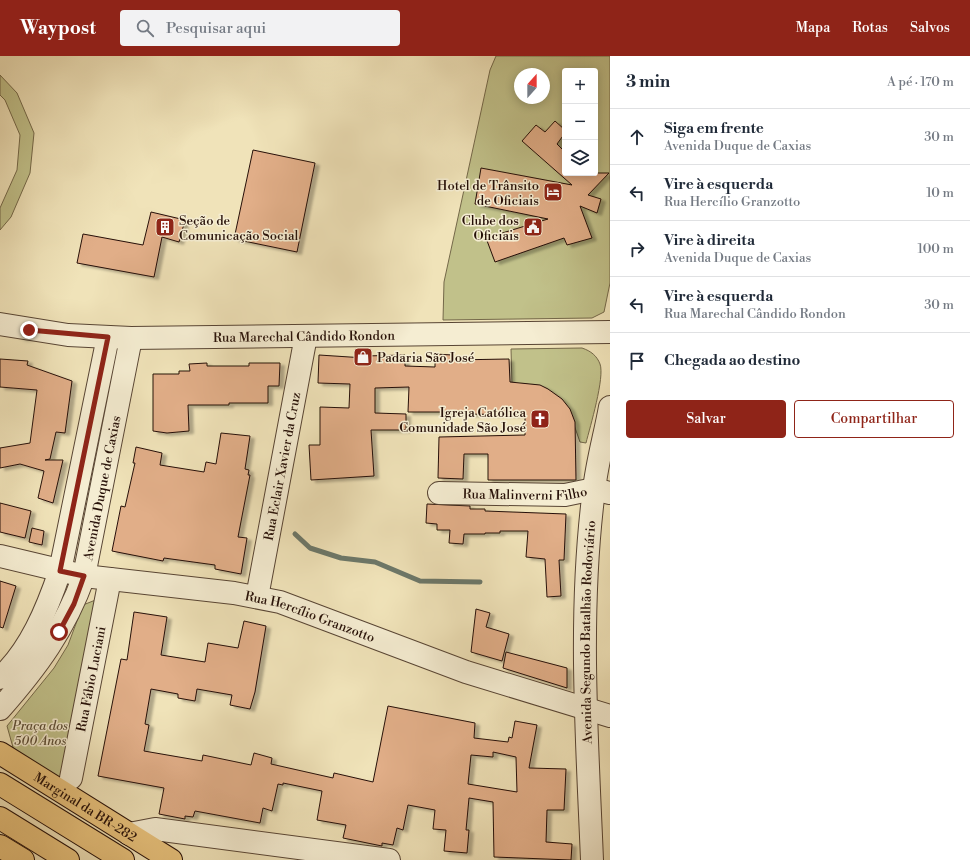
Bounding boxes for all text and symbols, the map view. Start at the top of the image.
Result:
search box [120,10,400,46]
text: Waypost [20,16,96,40]
icon: search [134,17,156,39]
text: Pesquisar aqui [166,19,266,38]
text: Mapa [796,19,830,37]
text: Rotas [852,19,888,37]
text: Salvos [910,19,950,37]
north arrow [514,68,550,104]
map controls [562,68,598,176]
button: + [562,68,598,104]
text: 3 min [626,71,670,93]
text: A pé · 170 m [887,74,954,90]
button: − [562,104,598,140]
text: Siga em frente [664,119,764,138]
icon: ahead [626,126,648,148]
text: 30 m [924,129,954,145]
text: Avenida Duque de Caxias [664,138,811,154]
button: layers [562,140,598,176]
text: Vire à esquerda [664,175,773,194]
place label: Hotel de Trânsito de Oficiais [437,178,539,209]
hotel icon: Hotel de Trânsito de Oficiais [542,181,564,203]
icon: left [626,182,648,204]
text: 10 m [926,185,954,201]
text: Rua Hercílio Granzotto [664,194,800,210]
place label: Seção de Comunicação Social [179,213,299,244]
place label: Clube dos Oficiais [462,213,519,244]
building icon: Seção de Comunicação Social [154,216,176,238]
public building icon: Clube dos Oficiais [522,216,544,238]
text: Vire à direita [664,231,755,250]
icon: right [626,238,648,260]
text: 100 m [918,241,954,257]
text: Avenida Duque de Caxias [664,250,811,266]
text: Vire à esquerda [664,287,773,306]
icon: left [626,294,648,316]
text: 30 m [924,297,954,313]
text: Rua Marechal Cândido Rondon [664,306,846,322]
route end [20,321,38,339]
street label: Rua Marechal Cândido Rondon [213,328,395,346]
shop icon: Padaria São José [352,346,374,368]
place label: Padaria São José [377,350,475,366]
icon: arrive [626,350,648,372]
text: Chegada ao destino [664,351,800,370]
street label: Rua Eclair Xavier da Cruz [261,391,304,542]
button: Salvar [626,400,786,438]
button: Compartilhar [794,400,954,438]
place label: Igreja Católica Comunidade São José [399,405,526,436]
church icon: Igreja Católica Comunidade São José [529,408,551,430]
street label: Avenida Duque de Caxias [80,414,125,563]
street label: Rua Malinverni Filho [463,484,589,504]
street label: Avenida Segundo Batalhão Rodoviário [578,520,600,745]
street label: Rua Hercílio Granzotto [244,588,377,646]
route start [50,623,68,641]
street label: Rua Fábio Luciani [73,625,110,733]
park label: Praça dos 500 Anos [11,718,68,749]
street label: Marginal da BR-282 [31,769,140,846]

